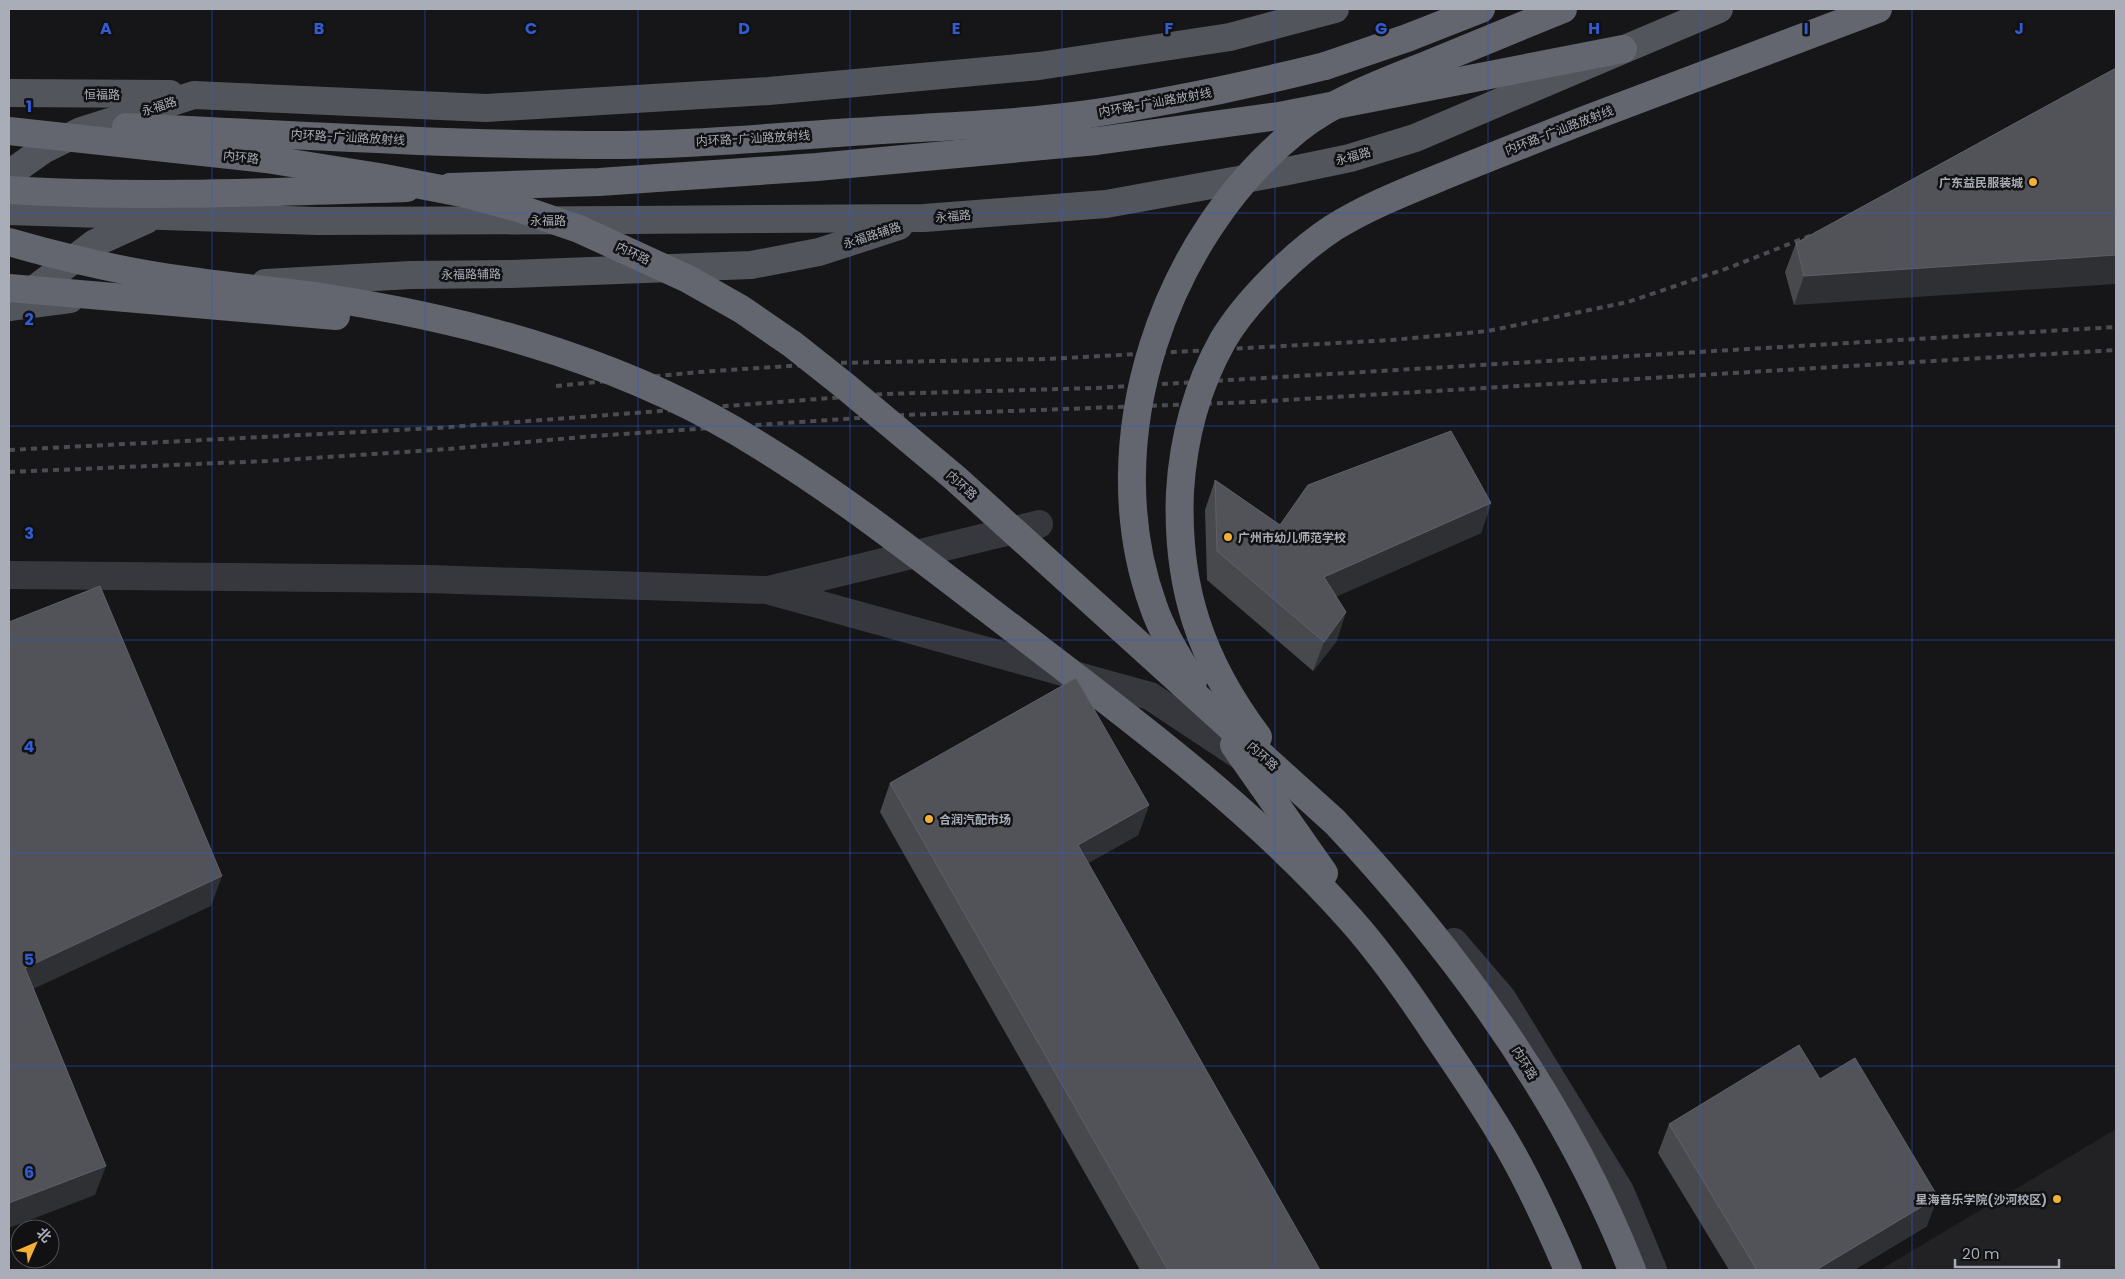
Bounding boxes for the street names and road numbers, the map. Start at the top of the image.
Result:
street label: 内环路-广汕路放射线 [1097,84,1213,120]
street label: 恒福路 [84,86,120,103]
street label: 永福路 [139,92,179,120]
street label: 内环路-广汕路放射线 [1502,102,1616,158]
street label: 内环路-广汕路放射线 [290,126,406,148]
street label: 内环路-广汕路放射线 [695,127,811,149]
street label: 永福路 [1333,143,1373,169]
street label: 内环路 [222,147,260,167]
street label: 永福路 [934,206,972,226]
street label: 永福路 [530,212,566,229]
street label: 永福路辅路 [841,218,903,252]
street label: 内环路 [613,238,653,268]
street label: 永福路辅路 [441,265,501,283]
street label: 内环路 [943,467,981,503]
street label: 内环路 [1244,738,1282,774]
street label: 内环路 [1508,1043,1542,1083]

